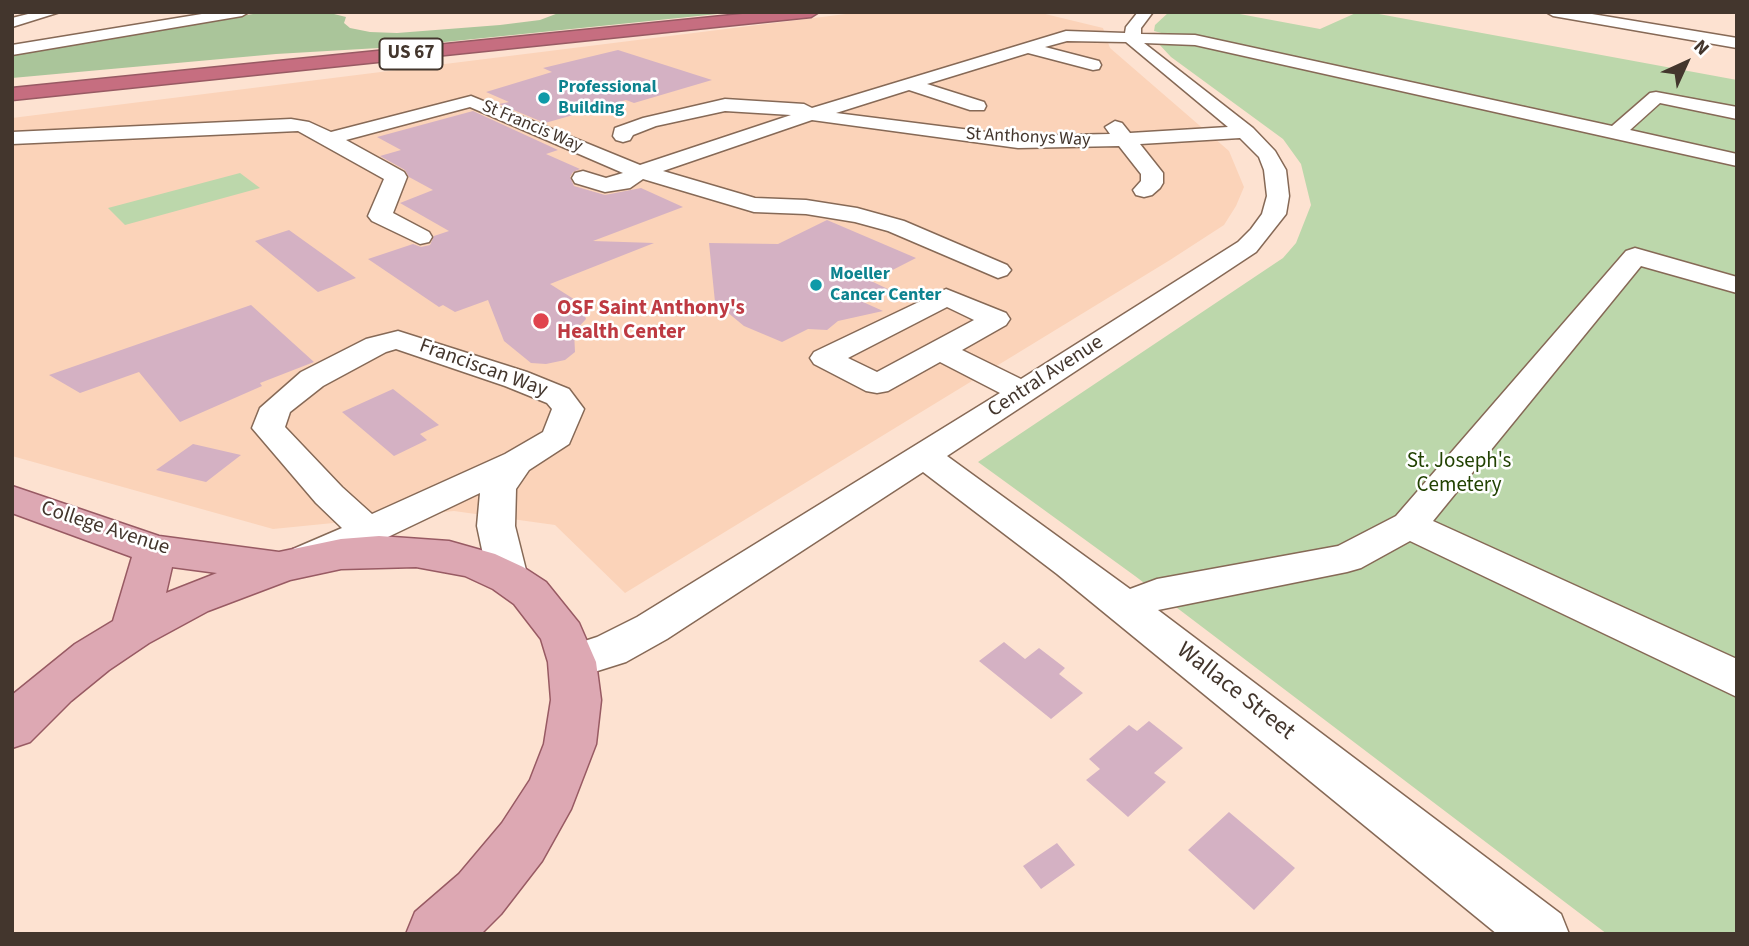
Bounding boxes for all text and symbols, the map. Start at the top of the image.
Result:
north arrow [1651,28,1721,98]
text: N [1687,34,1715,62]
road number: US 67 [380,38,442,70]
place label: Professional Building [558,77,657,119]
marker: Professional Building [536,90,552,106]
street label: St Francis Way [478,96,586,158]
street label: St Anthonys Way [965,124,1091,152]
place label: Moeller Cancer Center [830,264,941,306]
marker: Moeller Cancer Center [808,277,824,293]
place label: OSF Saint Anthony's Health Center [557,296,745,346]
marker: OSF Saint Anthony's Health Center [531,311,551,331]
street label: Central Avenue [984,330,1108,424]
street label: Franciscan Way [415,334,551,404]
park label: St. Joseph's Cemetery [1407,449,1511,499]
street label: College Avenue [37,496,173,562]
street label: Wallace Street [1170,637,1300,747]

